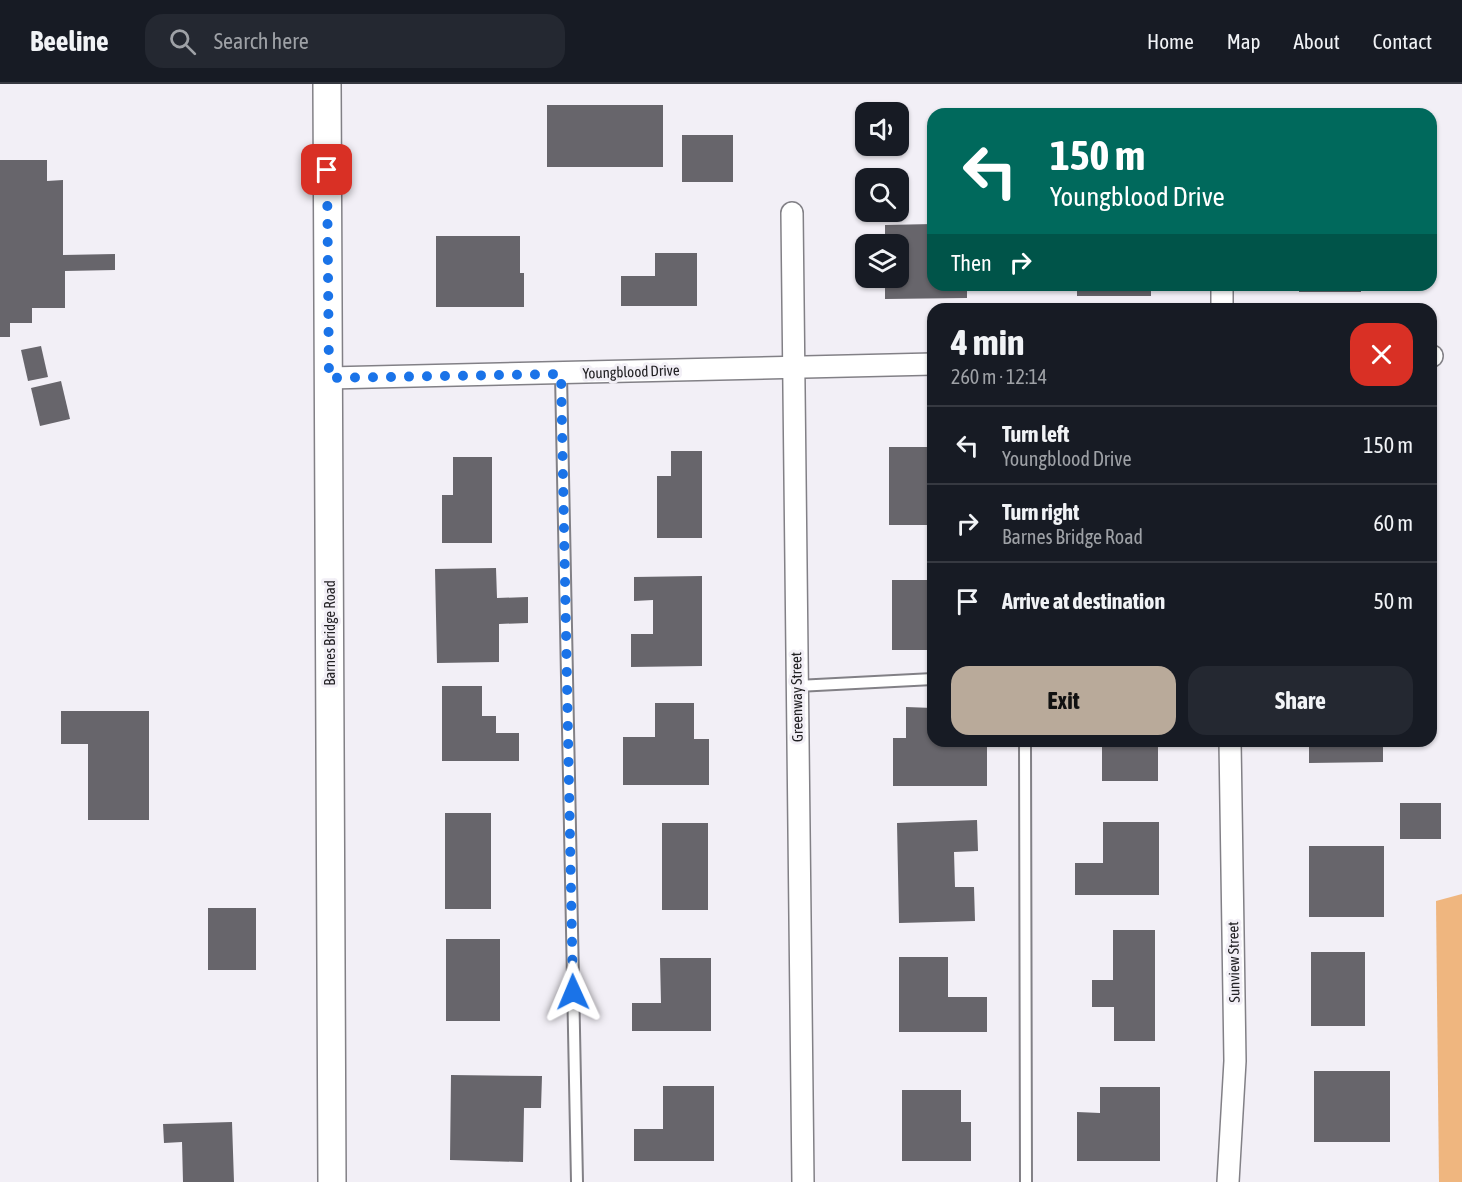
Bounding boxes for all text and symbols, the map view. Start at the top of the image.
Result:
search box [145,14,565,68]
text: Beeline [30,25,109,57]
icon: search [166,25,199,58]
text: Search here [214,28,309,54]
text: Home [1147,29,1194,53]
text: Map [1227,29,1261,53]
text: About [1294,29,1340,53]
text: Contact [1373,29,1432,53]
map controls [855,102,909,288]
button: sound [855,102,909,156]
text: 150 m [1050,131,1145,179]
icon: left [951,132,1029,210]
pin [301,144,352,195]
icon: arrive [310,153,343,186]
button: search [855,168,909,222]
text: Youngblood Drive [1050,181,1225,212]
button: layers [855,234,909,288]
icon: right [1004,246,1037,279]
text: Then [951,250,992,276]
text: 4 min [951,321,1025,363]
button: close [1350,323,1413,386]
street label: Youngblood Drive [582,361,680,382]
text: 260 m · 12:14 [951,365,1047,388]
text: Turn left [1002,421,1069,447]
icon: left [951,429,984,462]
text: 150 m [1363,432,1413,458]
text: Youngblood Drive [1002,447,1131,470]
text: Turn right [1002,499,1079,525]
icon: right [951,507,984,540]
text: 60 m [1373,510,1413,536]
text: Barnes Bridge Road [1002,525,1143,548]
street label: Barnes Bridge Road [321,580,338,686]
icon: arrive [951,585,984,618]
text: Arrive at destination [1002,588,1165,614]
text: 50 m [1373,588,1413,614]
street label: Greenway Street [787,652,806,742]
button: Exit [951,666,1176,735]
button: Share [1188,666,1413,735]
street label: Sunview Street [1224,921,1243,1003]
position arrow [541,960,605,1024]

